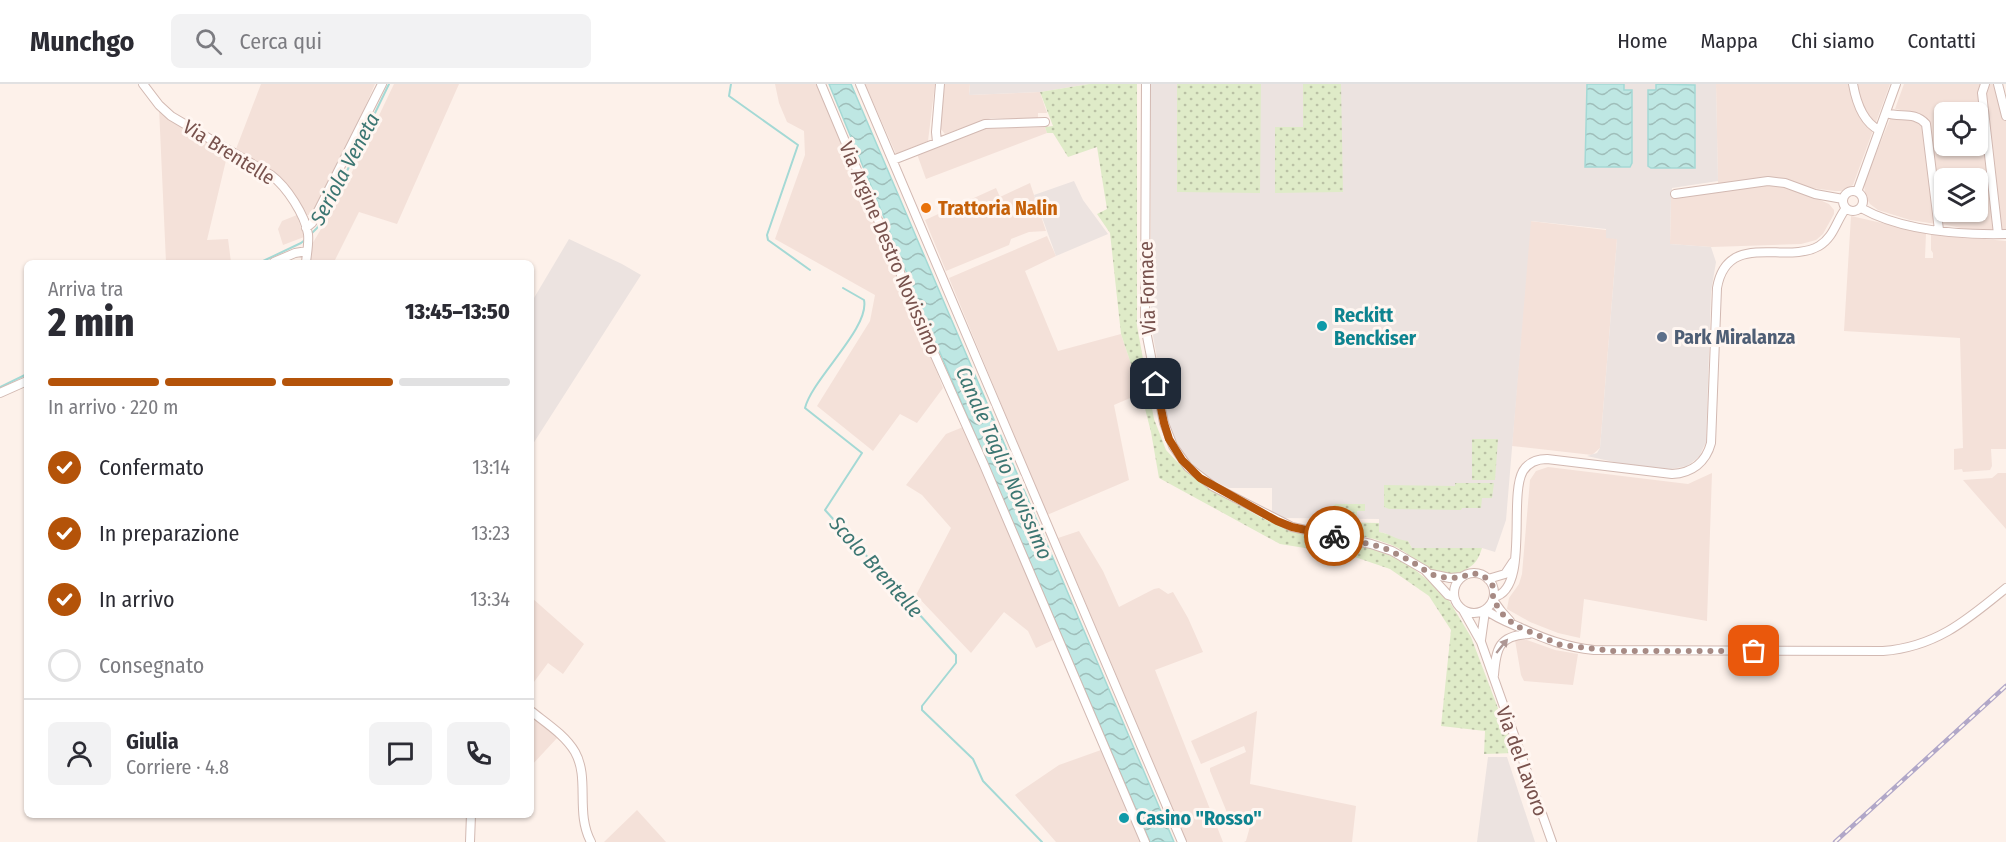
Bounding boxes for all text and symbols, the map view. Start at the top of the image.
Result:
search box [171,14,591,68]
text: Munchgo [30,25,135,58]
icon: search [192,25,225,58]
text: Cerca qui [240,28,322,55]
text: Home [1617,28,1667,54]
text: Mappa [1700,28,1758,54]
text: Chi siamo [1791,28,1875,54]
text: Contatti [1908,28,1976,54]
map controls [1934,102,1988,222]
button: locate [1934,102,1988,156]
water label: Seriola Veneta [304,109,385,230]
street label: Via Brentelle [179,114,279,190]
street label: Via Argine Destro Novissimo [834,138,946,358]
button: layers [1934,168,1988,222]
place label: Trattoria Nalin [938,196,1058,220]
marker: Trattoria Nalin [919,201,933,215]
street label: Via Fornace [1133,241,1161,335]
text: Arriva tra [48,277,123,301]
text: 13:45–13:50 [405,298,510,325]
text: 2 min [48,300,134,346]
place label: Reckitt Benckiser [1334,303,1417,350]
marker: Reckitt Benckiser [1315,319,1329,333]
place label: Park Miralanza [1674,325,1796,349]
marker: Park Miralanza [1655,330,1669,344]
pin [1130,358,1181,409]
water label: Canale Taglio Novissimo [950,363,1058,563]
icon: home [1139,367,1172,400]
text: In arrivo · 220 m [48,395,178,419]
icon: check [48,451,81,484]
text: Confermato [99,454,204,481]
text: 13:14 [472,455,510,479]
courier [1304,506,1364,566]
water label: Scolo Brentelle [823,510,928,623]
icon: check [48,517,81,550]
text: In preparazione [99,520,240,547]
icon: bike [1318,520,1351,553]
text: 13:23 [471,521,510,545]
icon: check [48,583,81,616]
text: In arrivo [99,586,174,613]
text: 13:34 [470,587,510,611]
pin [1728,625,1779,676]
icon: bag [1737,634,1770,667]
one-way arrow [1495,639,1508,654]
text: Consegnato [99,652,204,679]
street label: Via del Lavoro [1491,703,1553,819]
button: person [48,722,111,785]
button: chat [369,722,432,785]
button: phone [447,722,510,785]
text: Giulia [126,728,179,755]
text: Corriere · 4.8 [126,755,229,779]
place label: Casino "Rosso" [1136,806,1262,830]
marker: Casino "Rosso" [1117,811,1131,825]

